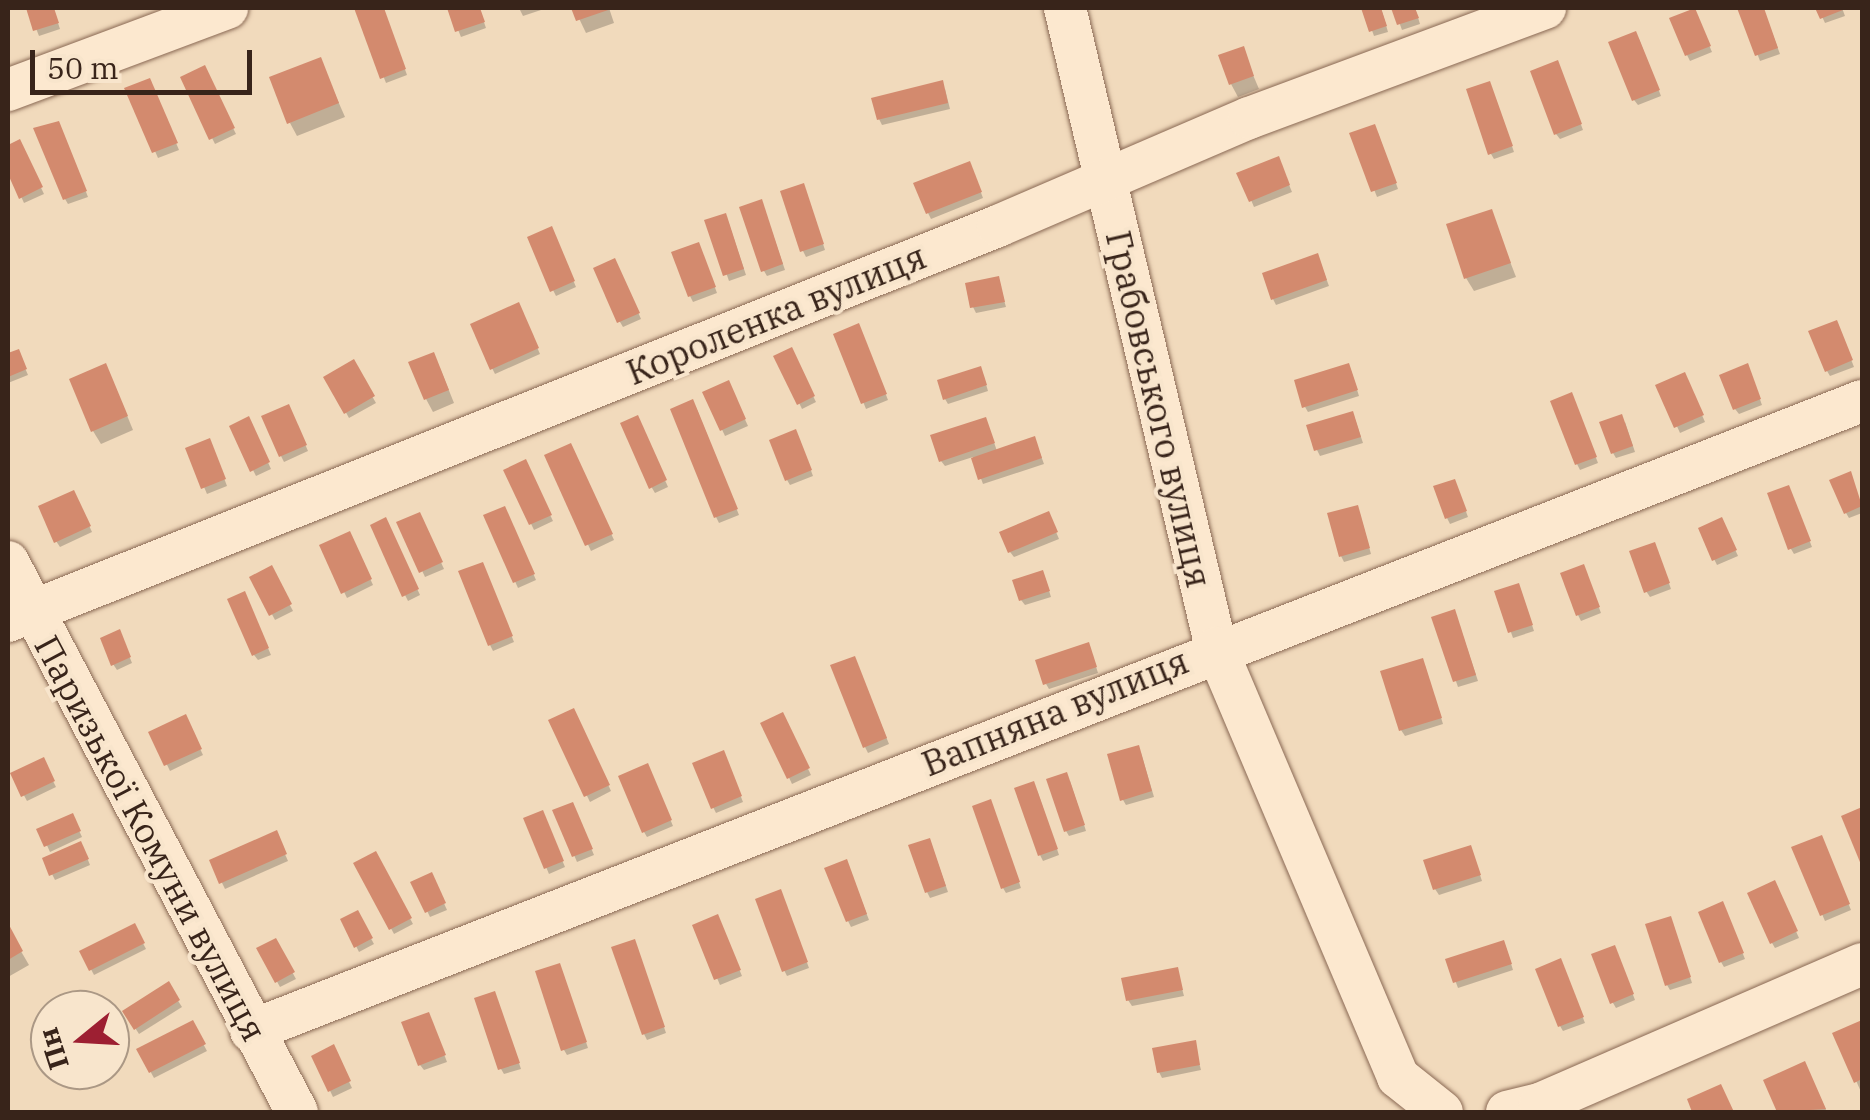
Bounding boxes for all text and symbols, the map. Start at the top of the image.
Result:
scale bar [35,30,258,92]
text: 50 m [47,48,119,87]
street label: Грабовського вулиця [1097,227,1221,591]
street label: Короленка вулиця [620,235,932,393]
street label: Паризької Комуни вулиця [26,628,276,1048]
street label: Вапняна вулиця [916,639,1194,785]
north arrow [30,990,130,1090]
text: Пн [29,1023,77,1074]

